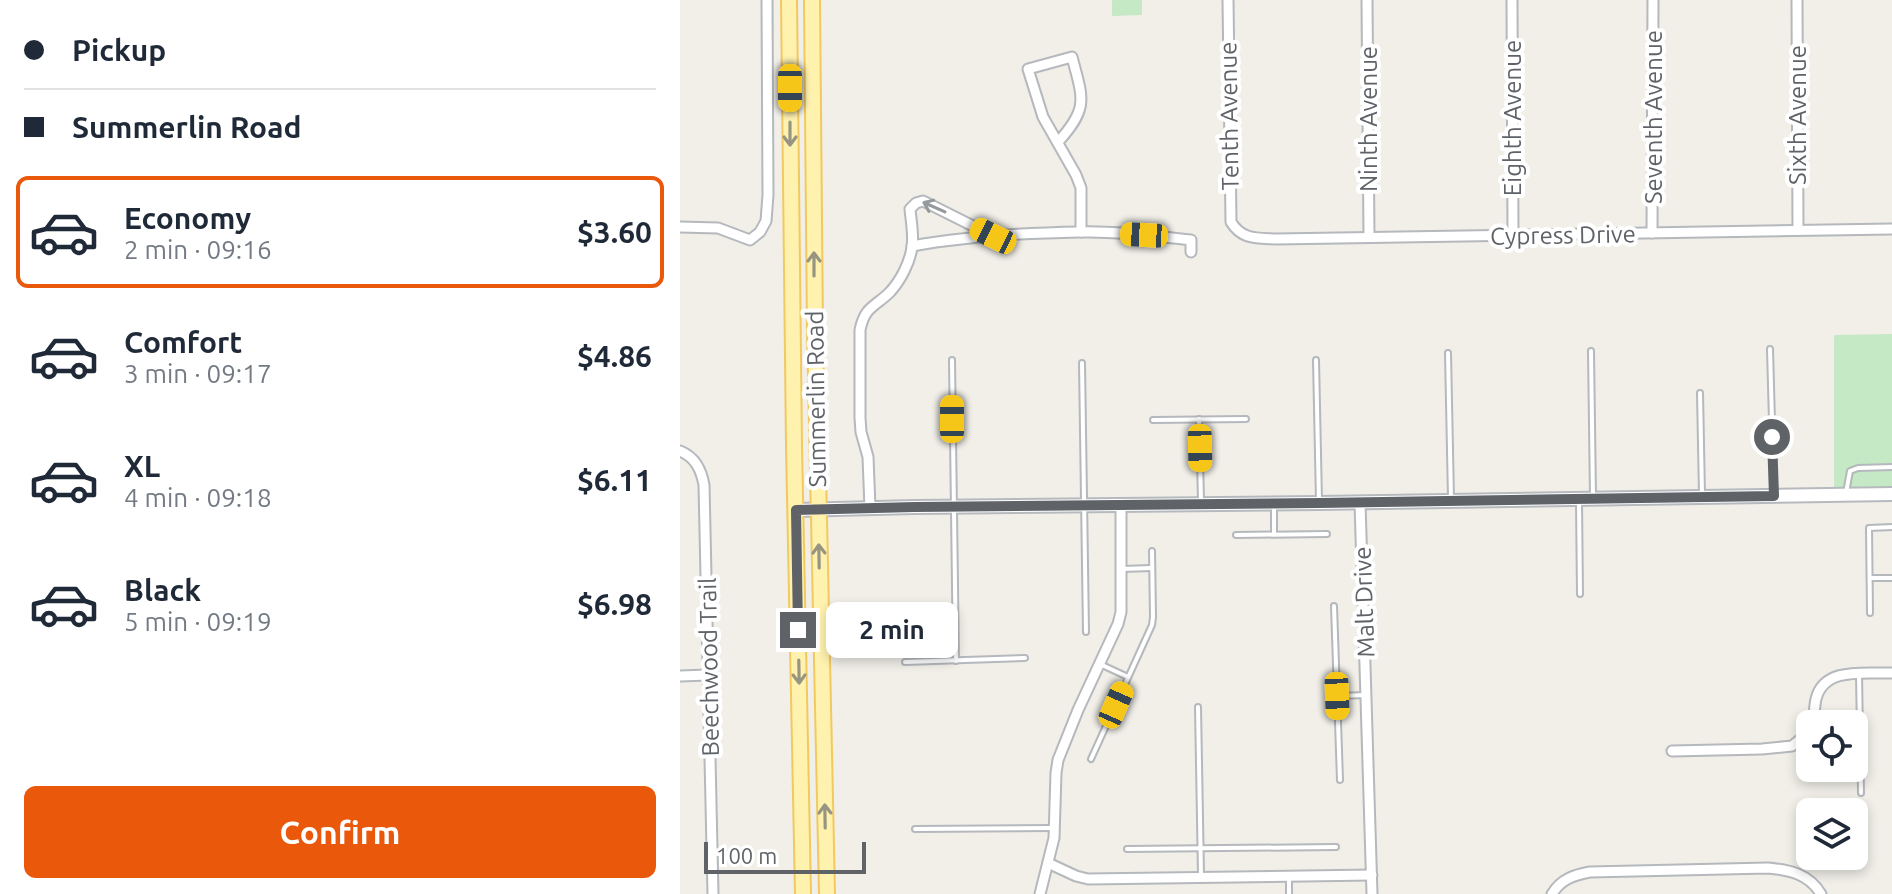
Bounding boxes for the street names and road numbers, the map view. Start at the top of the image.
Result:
street label: Seventh Avenue [1640,30,1667,204]
street label: Eighth Avenue [1499,40,1526,196]
street label: Tenth Avenue [1214,41,1244,191]
street label: Sixth Avenue [1784,45,1811,185]
street label: Ninth Avenue [1355,46,1382,192]
street label: Cypress Drive [1490,220,1636,250]
street label: Summerlin Road [801,310,831,488]
street label: Malt Drive [1349,546,1379,658]
street label: Beechwood Trail [694,577,724,757]

